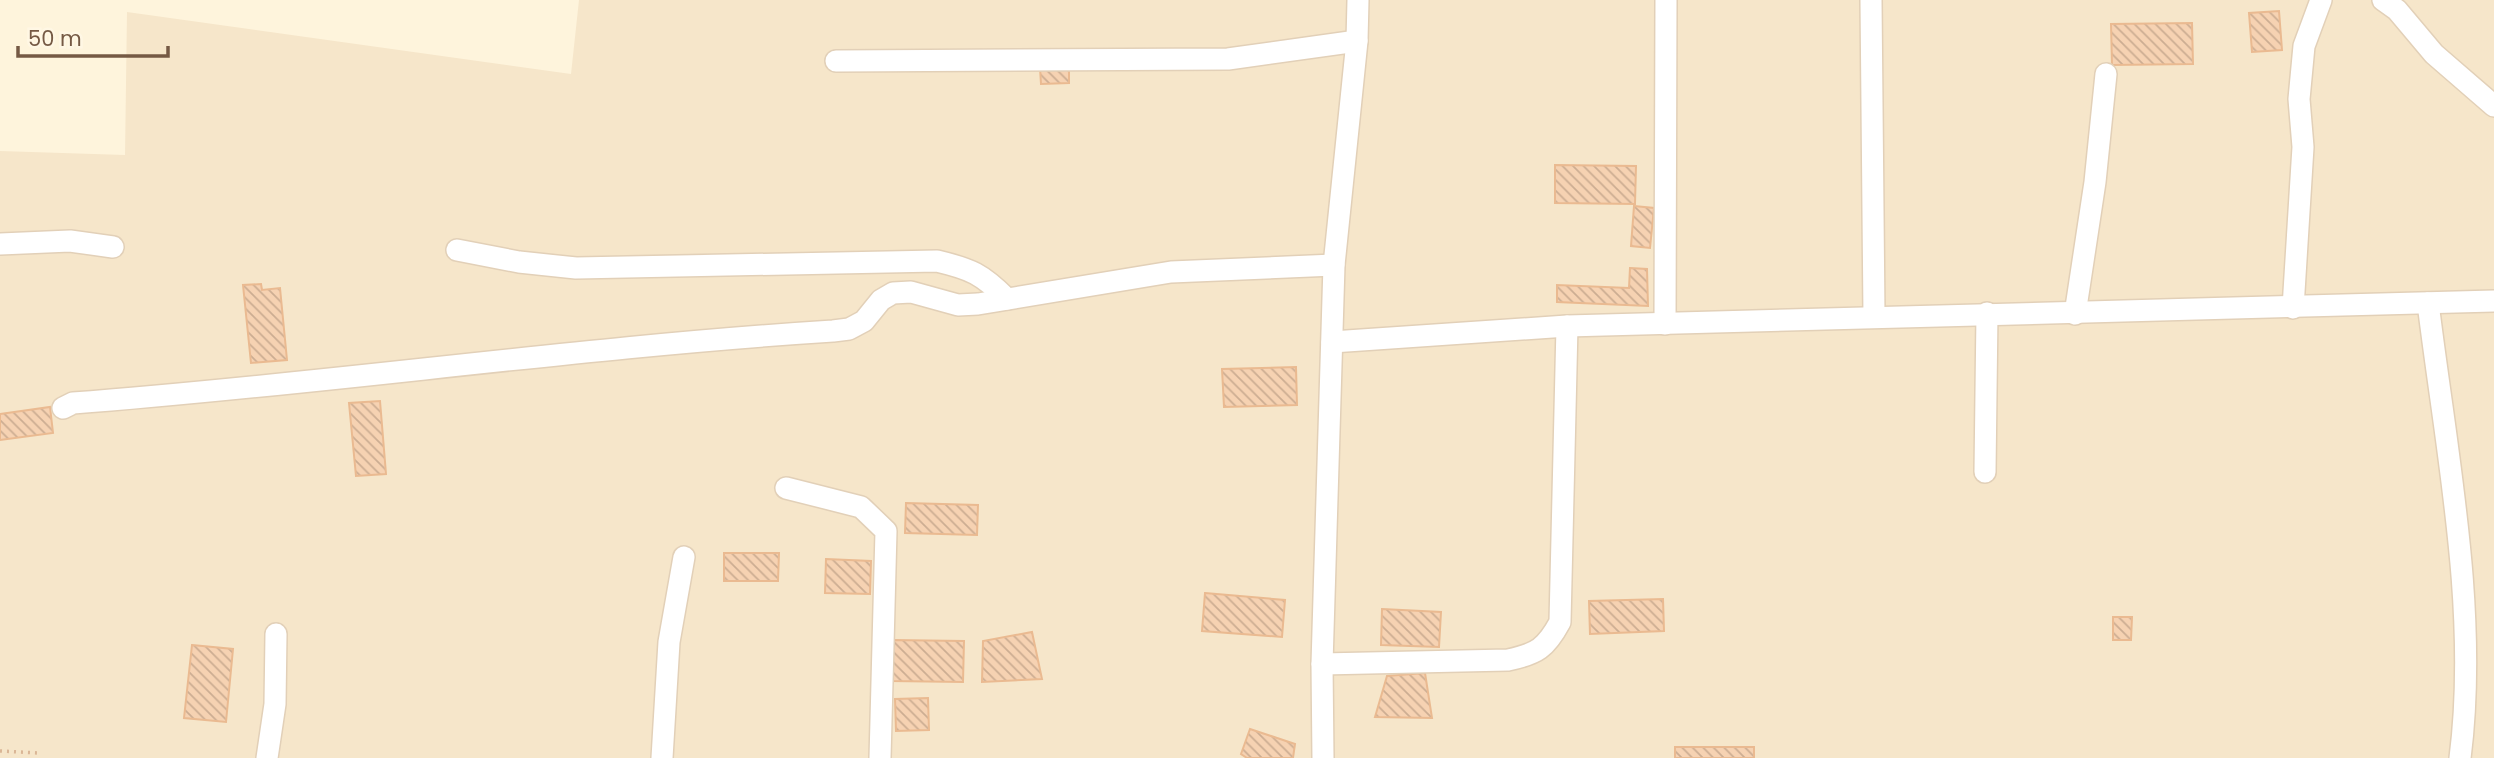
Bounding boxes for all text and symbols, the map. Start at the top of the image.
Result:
scale bar [18,14,168,58]
text: 50 m [28,24,82,53]

